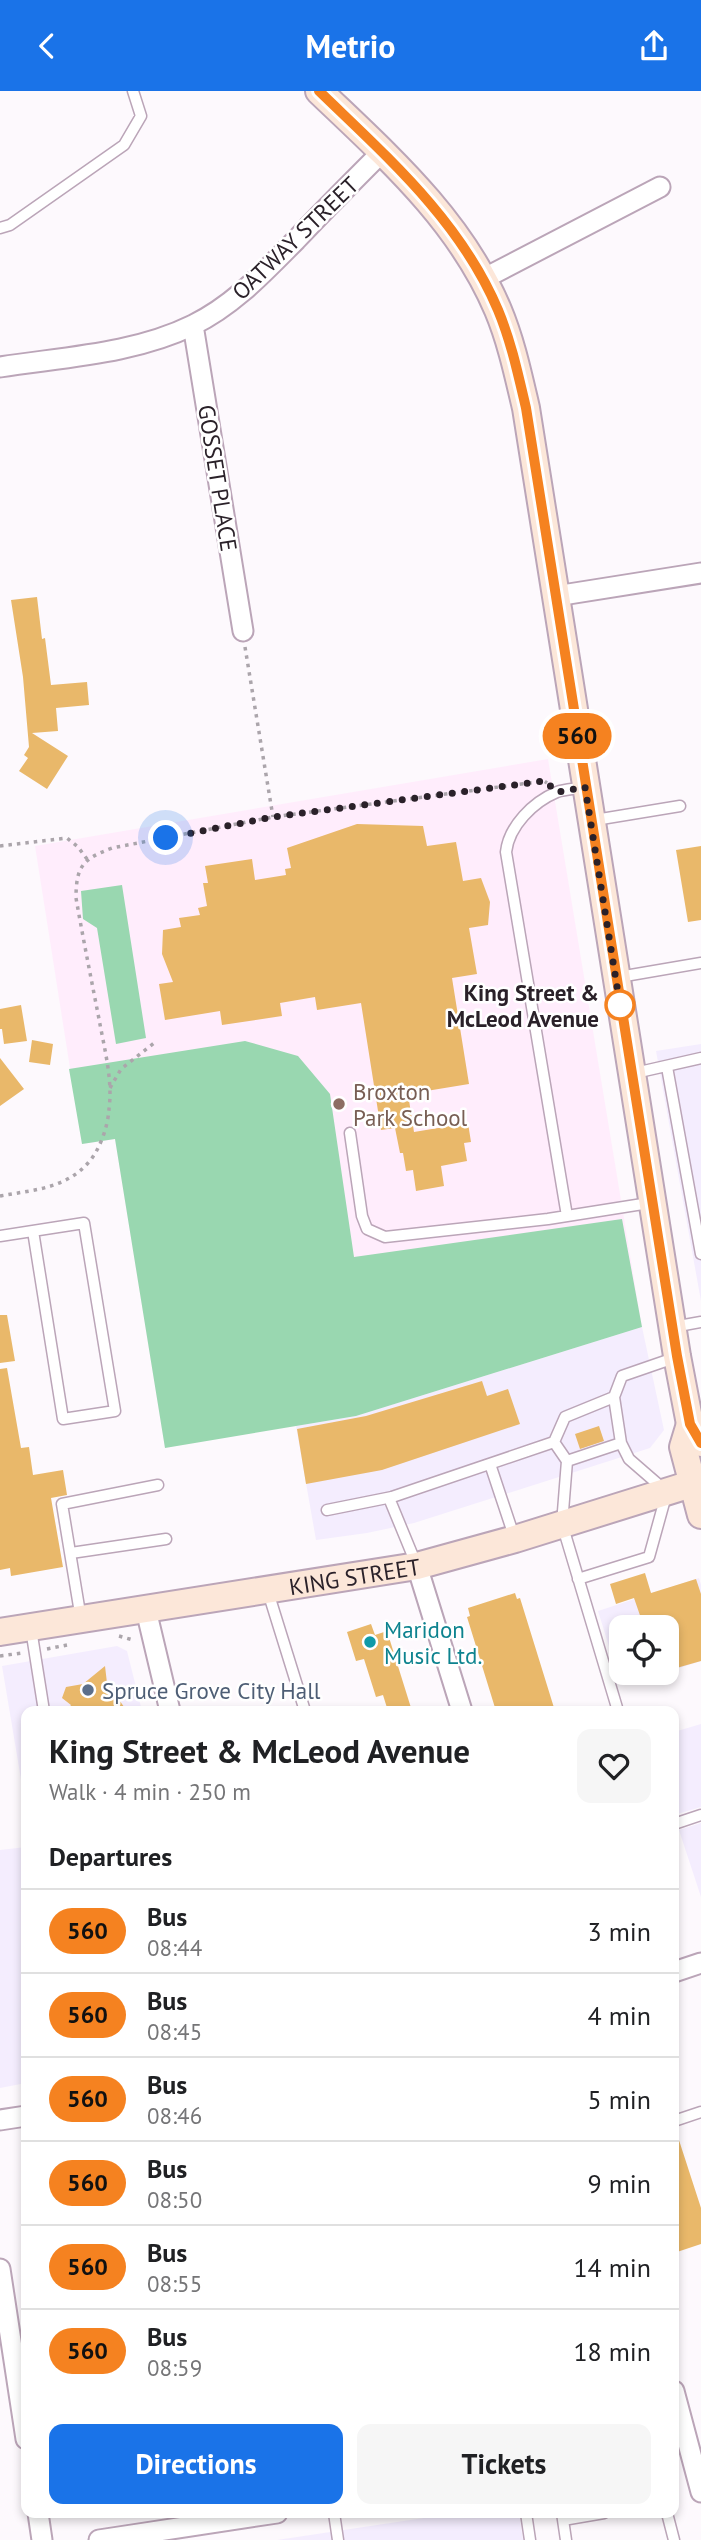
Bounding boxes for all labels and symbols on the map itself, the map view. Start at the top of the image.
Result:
street label: OATWAY STREET [226,170,364,306]
street label: GOSSET PLACE [192,403,244,553]
line badge: 560 [537,713,617,759]
your location [148,820,183,855]
place label: King Street & McLeod Avenue [447,978,599,1033]
marker: King Street & McLeod Avenue [605,990,635,1020]
place label: Broxton Park School [353,1077,468,1132]
marker: Broxton Park School [331,1096,347,1112]
street label: KING STREET [287,1551,423,1601]
place label: Maridon Music Ltd. [384,1615,482,1670]
marker: Maridon Music Ltd. [362,1634,378,1650]
place label: Spruce Grove City Hall [102,1676,321,1705]
marker: Spruce Grove City Hall [80,1682,96,1698]

